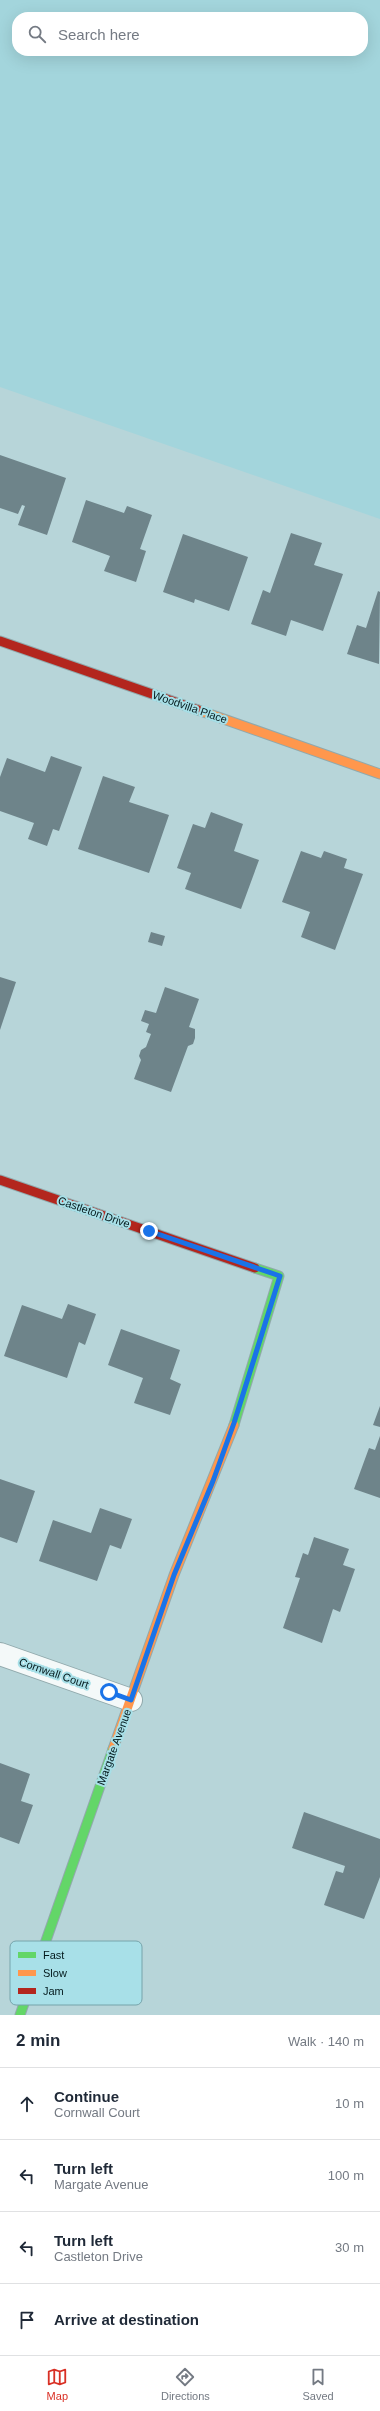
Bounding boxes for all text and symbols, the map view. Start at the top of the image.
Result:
search box [12,12,368,56]
icon: search [26,23,48,45]
text: Search here [58,26,140,43]
street label: Woodvilla Place [151,689,229,725]
street label: Castleton Drive [56,1194,132,1230]
route end [140,1222,158,1240]
street label: Cornwall Court [18,1655,90,1691]
route start [100,1683,118,1701]
street label: Margate Avenue [95,1707,133,1787]
legend [10,1941,142,2005]
text: Fast [43,1949,64,1961]
text: Slow [43,1967,67,1979]
text: Jam [43,1985,64,1997]
text: 2 min [16,2031,60,2050]
text: Walk · 140 m [288,2034,364,2049]
text: Continue [54,2088,119,2105]
icon: ahead [16,2093,38,2115]
text: 10 m [335,2096,364,2111]
text: Cornwall Court [54,2105,140,2120]
text: Turn left [54,2160,113,2177]
icon: left [16,2165,38,2187]
text: 100 m [328,2168,364,2183]
text: Margate Avenue [54,2177,148,2192]
text: Turn left [54,2232,113,2249]
icon: left [16,2237,38,2259]
text: 30 m [335,2240,364,2255]
text: Castleton Drive [54,2249,143,2264]
icon: arrive [16,2309,38,2331]
text: Arrive at destination [54,2311,199,2328]
tab: Map [46,2366,68,2402]
tab: Directions [161,2366,210,2402]
tab: Saved [302,2366,334,2402]

